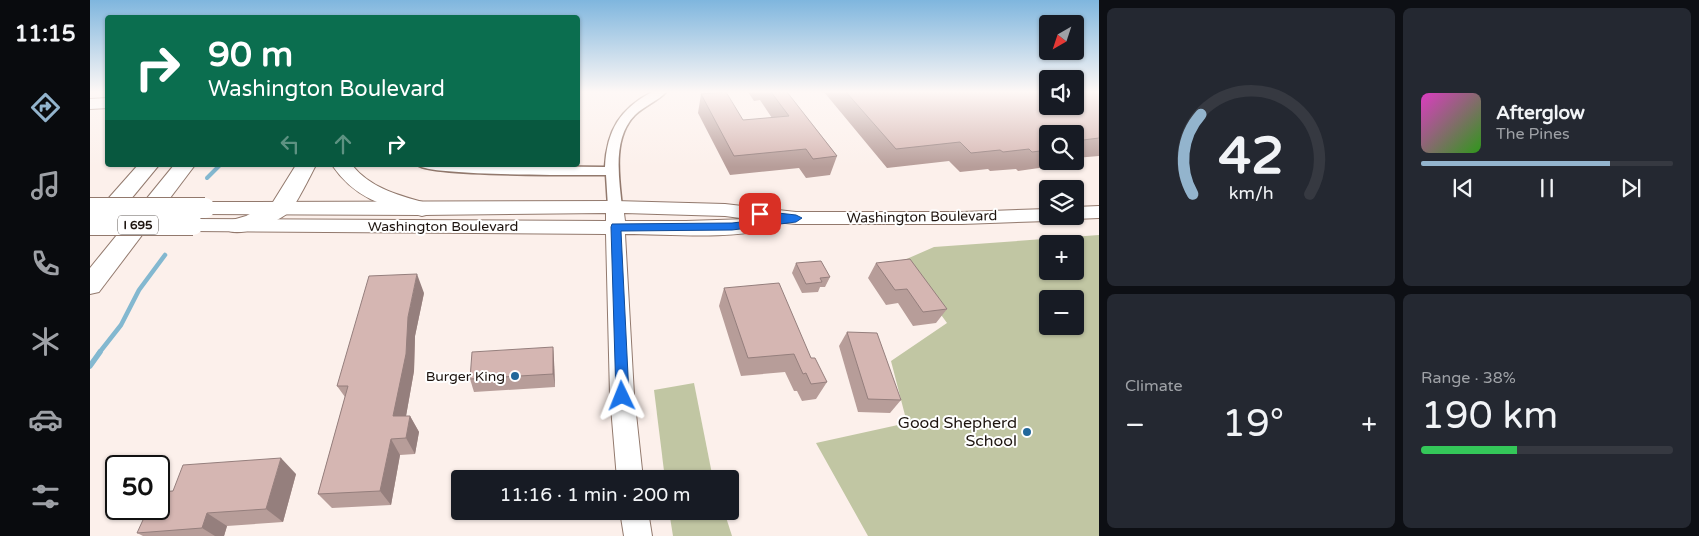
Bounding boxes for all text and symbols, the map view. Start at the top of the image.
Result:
north arrow [1039,15,1084,60]
map controls [1039,15,1084,335]
text: 11:15 [15,21,75,47]
text: 90 m [208,34,293,76]
icon: right [125,35,190,100]
button: sound [1039,70,1084,115]
text: Washington Boulevard [208,76,445,102]
icon: directions [28,90,63,125]
text: Afterglow [1496,102,1585,124]
text: The Pines [1496,124,1570,144]
button: search [1039,125,1084,170]
text: 42 [1218,125,1284,188]
icon: left [276,130,304,158]
icon: ahead [329,130,357,158]
icon: right [382,130,410,158]
icon: music [28,168,63,203]
icon: previous [1449,174,1477,202]
icon: pause [1533,174,1561,202]
icon: next [1617,174,1645,202]
button: layers [1039,180,1084,225]
text: km/h [1229,183,1273,204]
pin [739,193,781,235]
icon: arrive [746,200,774,228]
street label: Washington Boulevard [847,207,997,227]
road number: I 695 [118,216,158,234]
street label: Washington Boulevard [368,218,518,235]
button: + [1039,235,1084,280]
icon: phone [28,246,63,281]
button: − [1039,290,1084,335]
icon: climate [28,324,63,359]
place label: Burger King [426,368,505,385]
text: Range · 38% [1421,368,1516,388]
position arrow [595,369,647,421]
marker: Burger King [509,370,521,382]
text: Climate [1125,376,1183,396]
text: 190 km [1421,393,1558,439]
text: 19° [1222,401,1284,447]
icon: car [28,402,63,437]
text: − [1125,408,1145,442]
text: + [1361,408,1377,442]
place label: Good Shepherd School [898,413,1017,451]
marker: Good Shepherd School [1021,426,1033,438]
speed limit sign: 50 [105,455,170,520]
icon: filters [28,479,63,514]
text: 11:16 · 1 min · 200 m [499,484,691,506]

